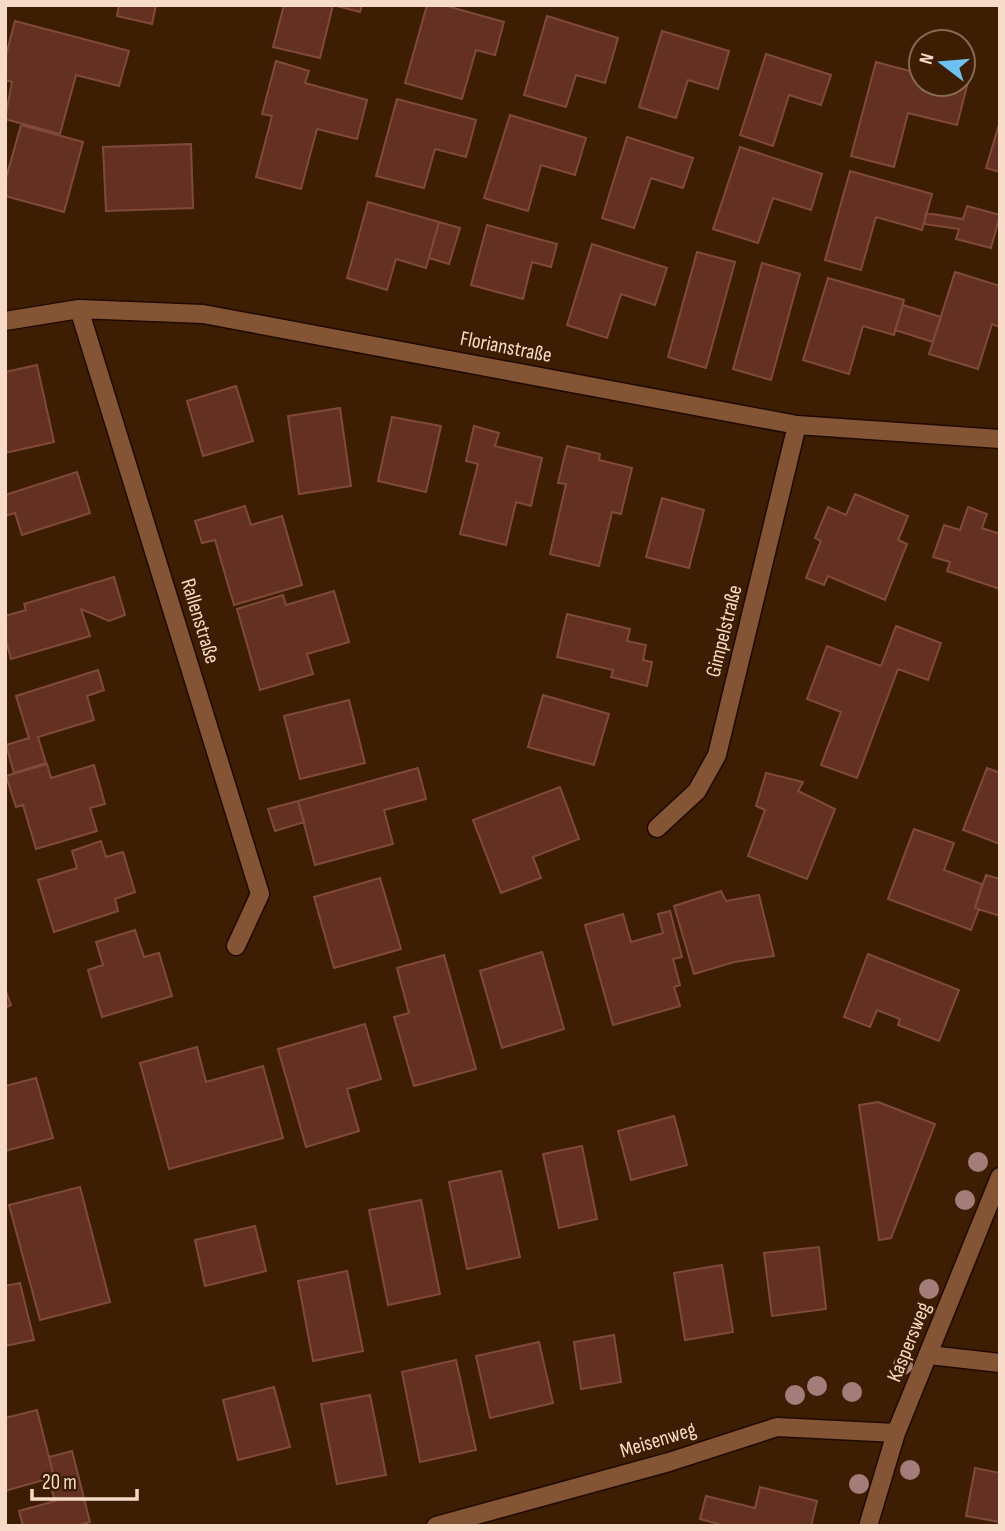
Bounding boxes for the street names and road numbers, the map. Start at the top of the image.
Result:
street label: Florianstraße [458,326,554,368]
street label: Rallenstraße [175,575,225,667]
street label: Gimpelstraße [701,582,747,680]
street label: Kaspersweg [882,1298,936,1386]
street label: Meisenweg [617,1417,699,1463]

